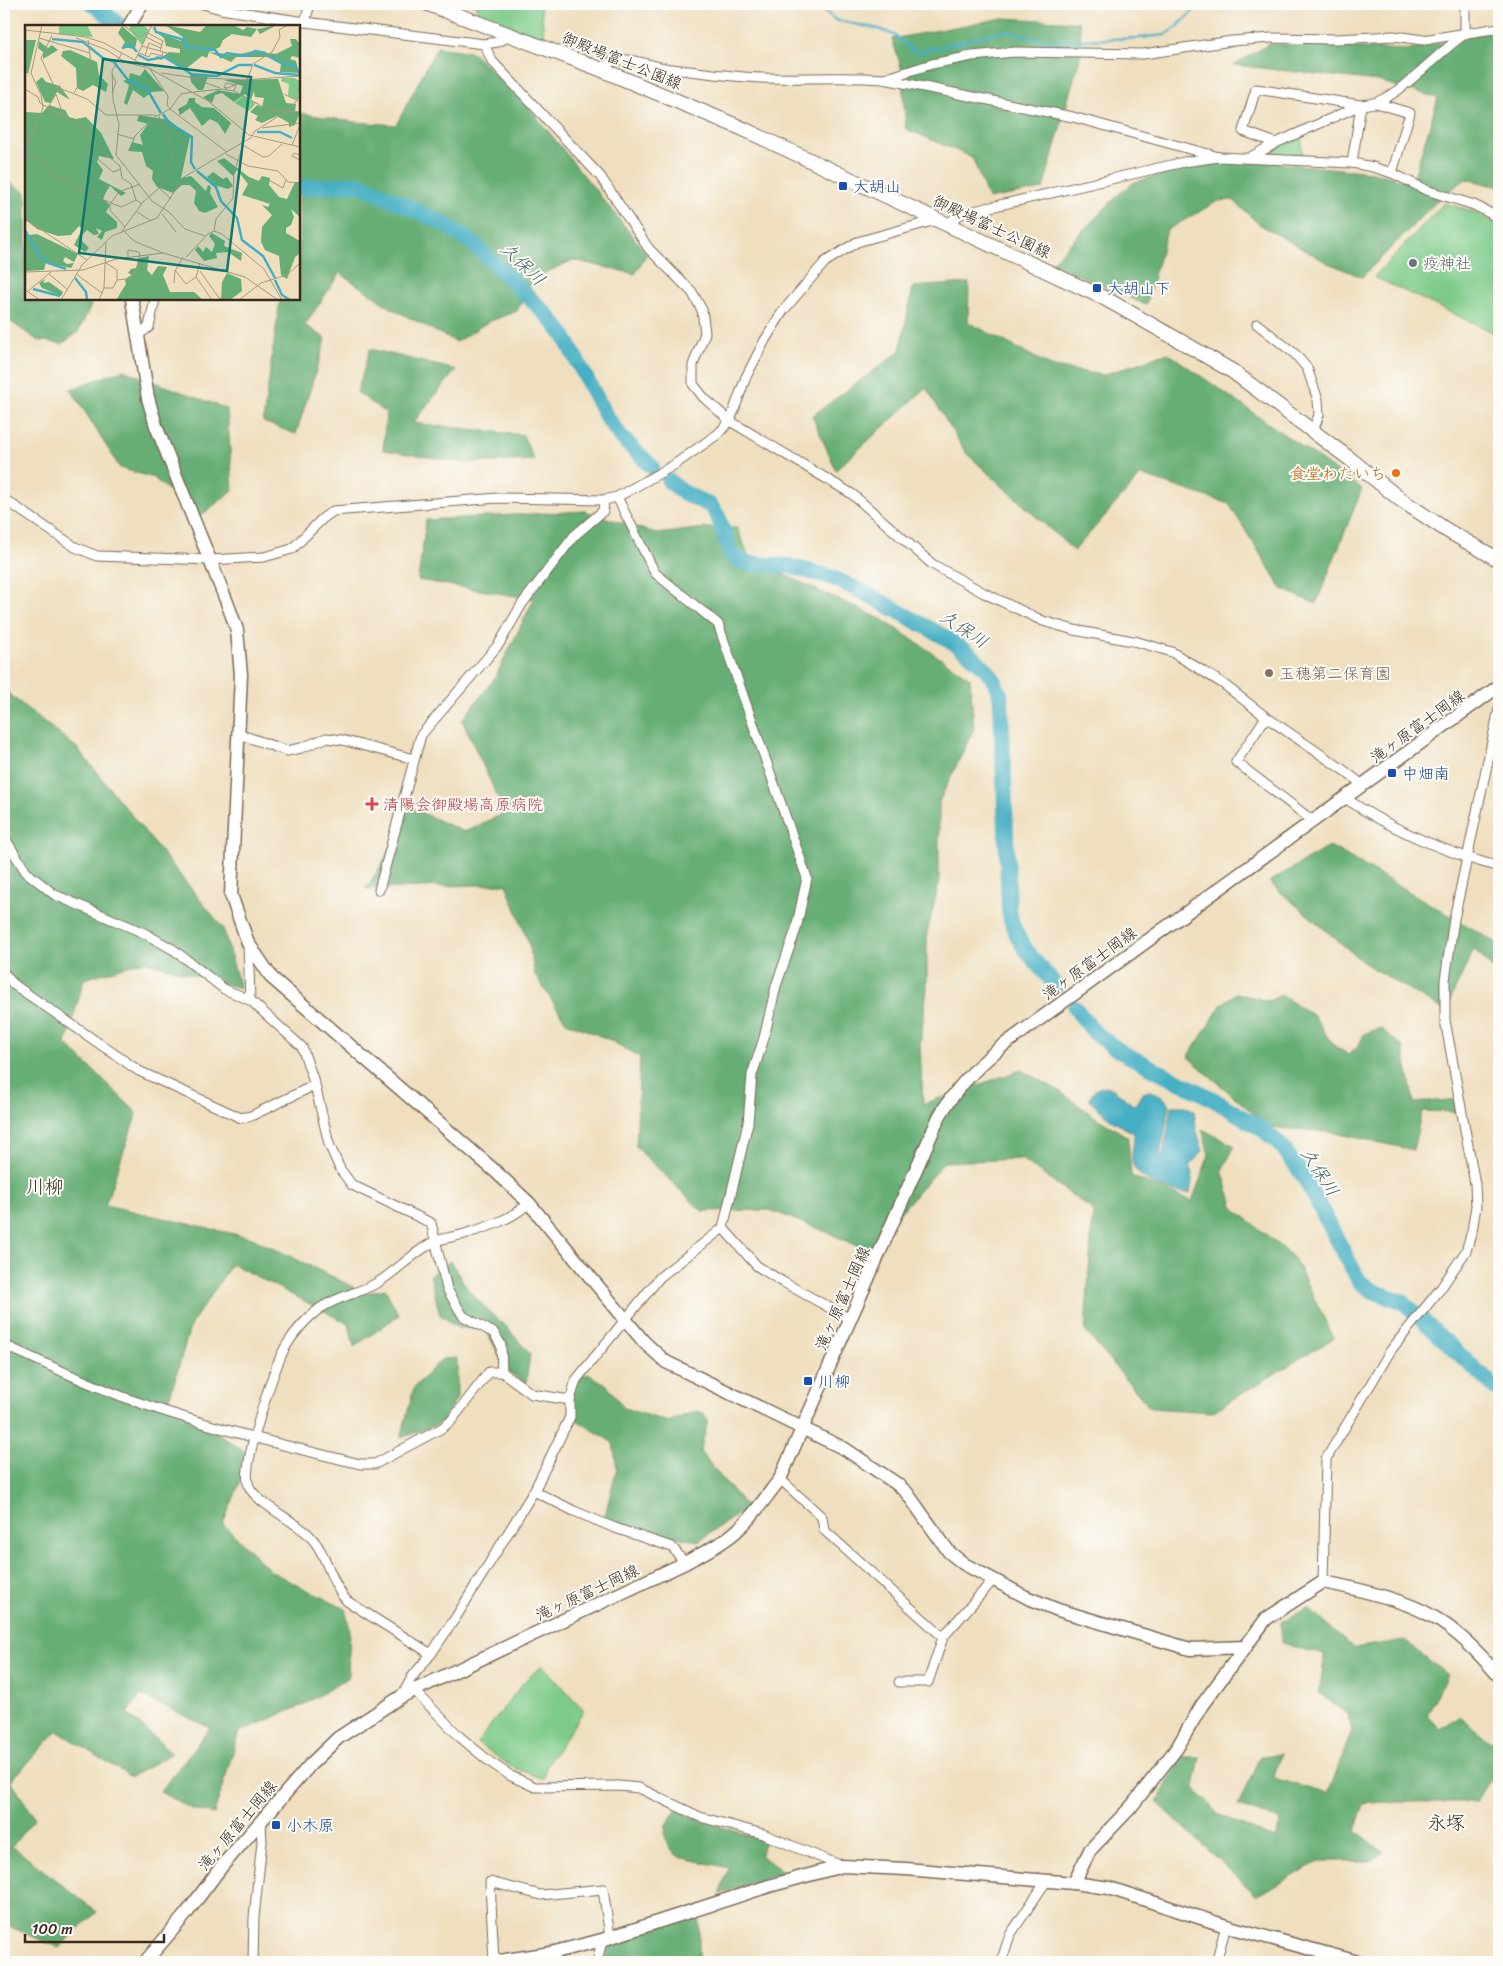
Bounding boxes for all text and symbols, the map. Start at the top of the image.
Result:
street label: 御殿場富士公園線 [557,23,687,98]
inset map [25,25,300,300]
place label: 大胡山 [853,172,901,201]
marker: 大胡山 [837,180,849,192]
street label: 御殿場富士公園線 [928,186,1056,267]
water label: 久保川 [492,234,554,294]
place label: 疫神社 [1423,249,1471,278]
marker: 疫神社 [1407,257,1419,269]
place label: 大胡山下 [1107,274,1171,303]
marker: 大胡山下 [1091,282,1103,294]
place label: 食堂わたいち [1290,459,1386,488]
marker: 食堂わたいち [1390,467,1402,479]
water label: 久保川 [933,601,995,657]
place label: 玉穂第二保育園 [1279,659,1391,688]
marker: 玉穂第二保育園 [1263,667,1275,679]
street label: 滝ヶ原富士岡線 [1363,682,1471,771]
place label: 中畑南 [1402,759,1450,788]
marker: 中畑南 [1386,767,1398,779]
place label: 清陽会御殿場高原病院 [383,790,543,819]
marker: 清陽会御殿場高原病院 [365,797,379,811]
street label: 滝ヶ原富士岡線 [1035,919,1143,1008]
water label: 久保川 [1292,1141,1348,1203]
district label: 川柳 [26,1170,64,1203]
street label: 滝ヶ原富士岡線 [806,1241,878,1355]
place label: 川柳 [818,1367,850,1396]
marker: 川柳 [802,1375,814,1387]
street label: 滝ヶ原富士岡線 [530,1556,644,1629]
street label: 滝ヶ原富士岡線 [190,1773,284,1878]
district label: 永塚 [1427,1806,1465,1839]
place label: 小木原 [286,1811,334,1840]
marker: 小木原 [270,1819,282,1831]
scale bar [25,1911,164,1943]
text: 100 m [32,1916,73,1942]

